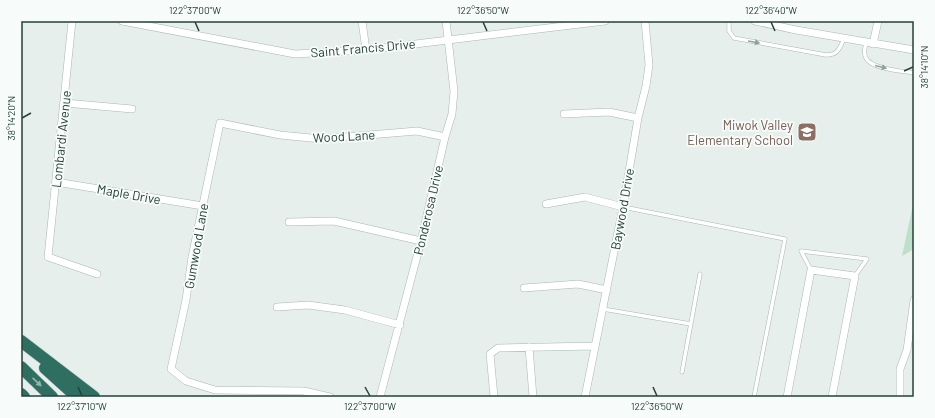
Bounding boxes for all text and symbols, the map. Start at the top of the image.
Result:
text: 122°37'00"W [169,4,221,16]
text: 122°36'50"W [457,4,509,16]
text: 122°36'40"W [745,4,797,16]
street label: Saint Francis Drive [310,35,416,61]
one-way arrow [748,39,760,45]
text: 38°14'10"N [918,46,930,88]
one-way arrow [875,64,887,70]
street label: Lombardi Avenue [48,89,74,189]
text: 38°14'20"N [5,96,17,140]
place label: Miwok Valley Elementary School [687,117,793,148]
school or university icon: Miwok Valley Elementary School [796,121,818,143]
street label: Wood Lane [312,126,376,146]
street label: Ponderosa Drive [410,163,446,256]
street label: Baywood Drive [607,167,637,251]
street label: Maple Drive [96,181,162,207]
street label: Gumwood Lane [181,202,211,290]
one-way arrow [32,377,42,387]
text: 122°37'10"W [57,400,107,412]
text: 122°37'00"W [344,400,396,412]
text: 122°36'50"W [631,400,683,412]

